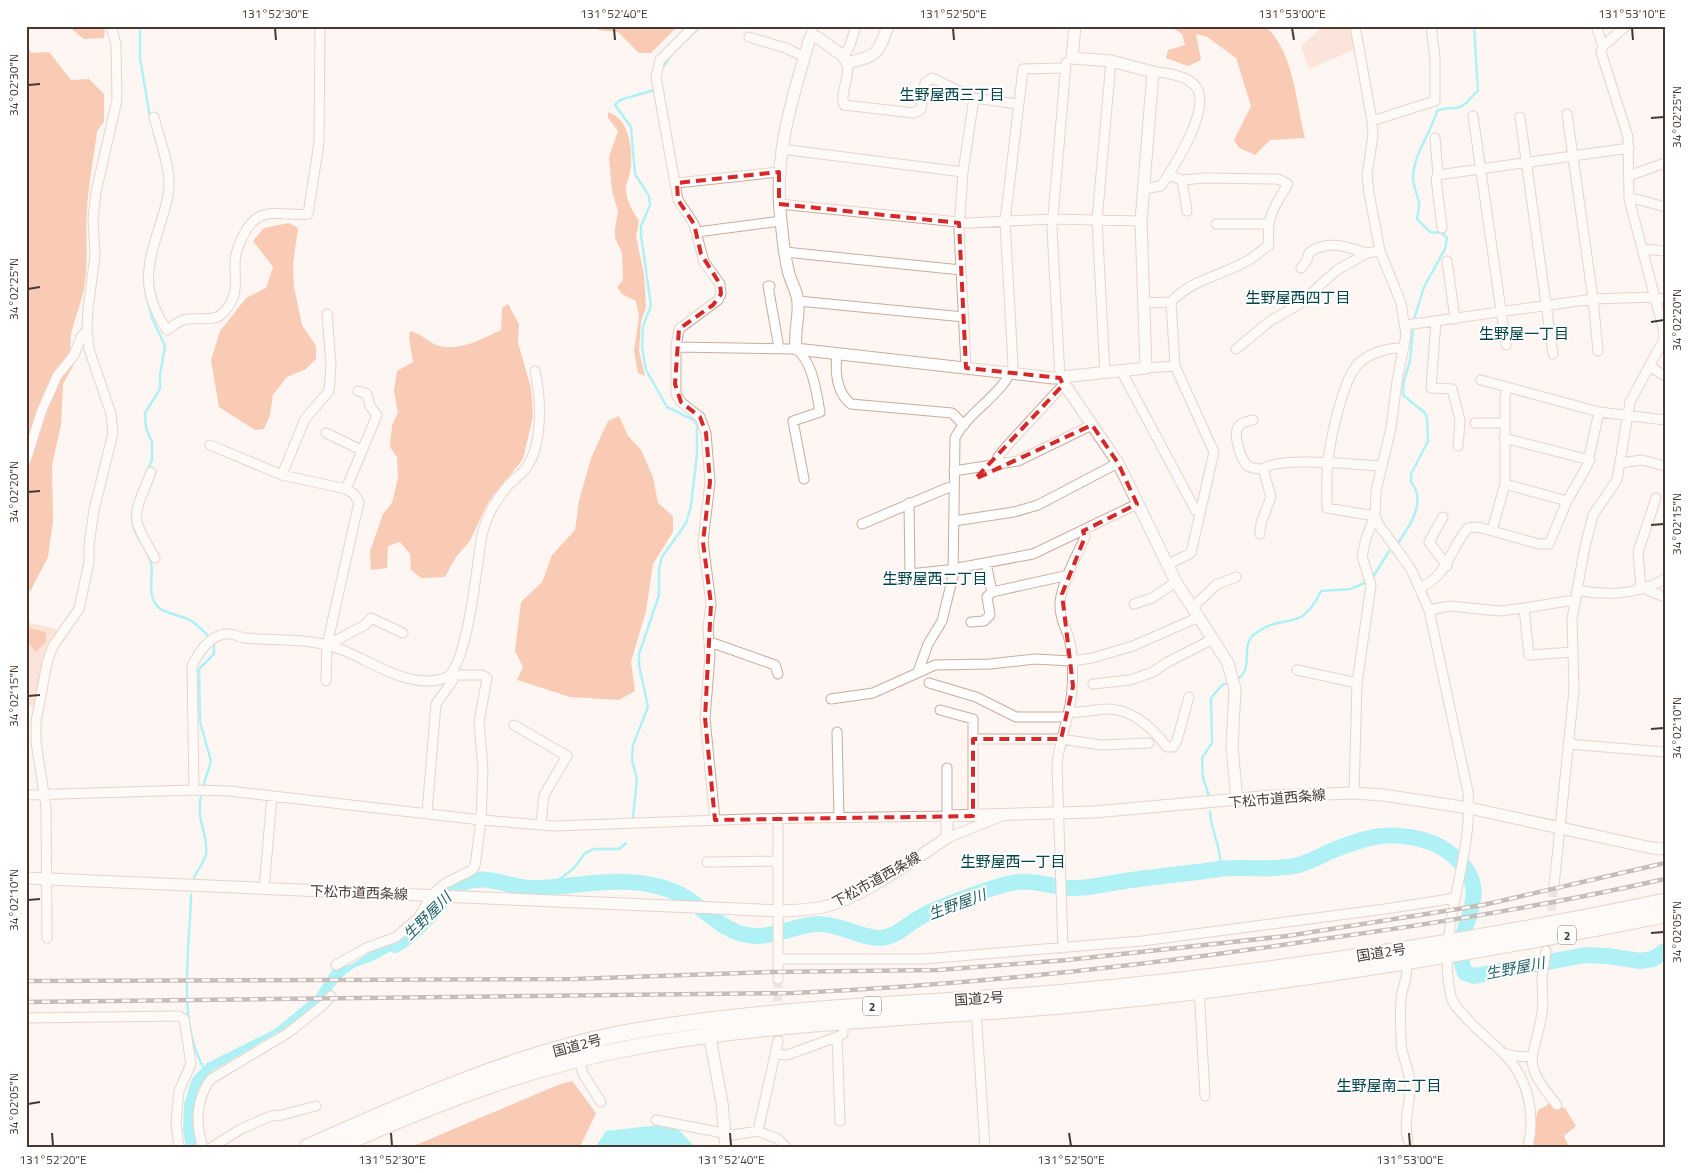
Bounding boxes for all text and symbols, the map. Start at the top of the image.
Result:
text: 131°52'30"E [241,4,309,23]
text: 131°52'40"E [580,4,648,23]
text: 131°52'50"E [919,4,987,23]
text: 131°53'00"E [1258,4,1326,23]
text: 131°53'10"E [1598,4,1666,23]
text: 34°02'30"N [4,54,23,116]
district label: 生野屋西三丁目 [899,83,1005,106]
text: 34°02'25"N [1667,86,1686,148]
text: 34°02'25"N [4,258,23,320]
district label: 生野屋西四丁目 [1245,286,1351,309]
text: 34°02'20"N [1667,289,1686,351]
district label: 生野屋一丁目 [1479,322,1569,345]
text: 34°02'20"N [4,461,23,523]
text: 34°02'15"N [1667,493,1686,555]
district label: 生野屋西二丁目 [882,567,988,590]
text: 34°02'15"N [4,665,23,727]
text: 34°02'10"N [1667,697,1686,759]
street label: 下松市道西条線 [1227,783,1327,813]
street label: 下松市道西条線 [828,846,924,912]
district label: 生野屋西一丁目 [960,850,1066,873]
text: 34°02'10"N [4,869,23,931]
street label: 下松市道西条線 [310,880,408,904]
water label: 生野屋川 [925,882,991,925]
water label: 生野屋川 [398,885,458,945]
text: 34°02'05"N [1667,901,1686,963]
road number: 2 [1558,926,1576,944]
street label: 国道2号 [1355,938,1407,966]
water label: 生野屋川 [1483,951,1549,985]
street label: 国道2号 [953,986,1005,1010]
road number: 2 [863,996,881,1016]
street label: 国道2号 [550,1028,604,1062]
text: 34°02'05"N [4,1073,23,1135]
district label: 生野屋南二丁目 [1336,1074,1442,1097]
text: 131°52'20"E [19,1150,87,1169]
text: 131°52'30"E [358,1150,426,1169]
text: 131°52'40"E [697,1150,765,1169]
text: 131°52'50"E [1037,1150,1105,1169]
text: 131°53'00"E [1376,1150,1444,1169]

